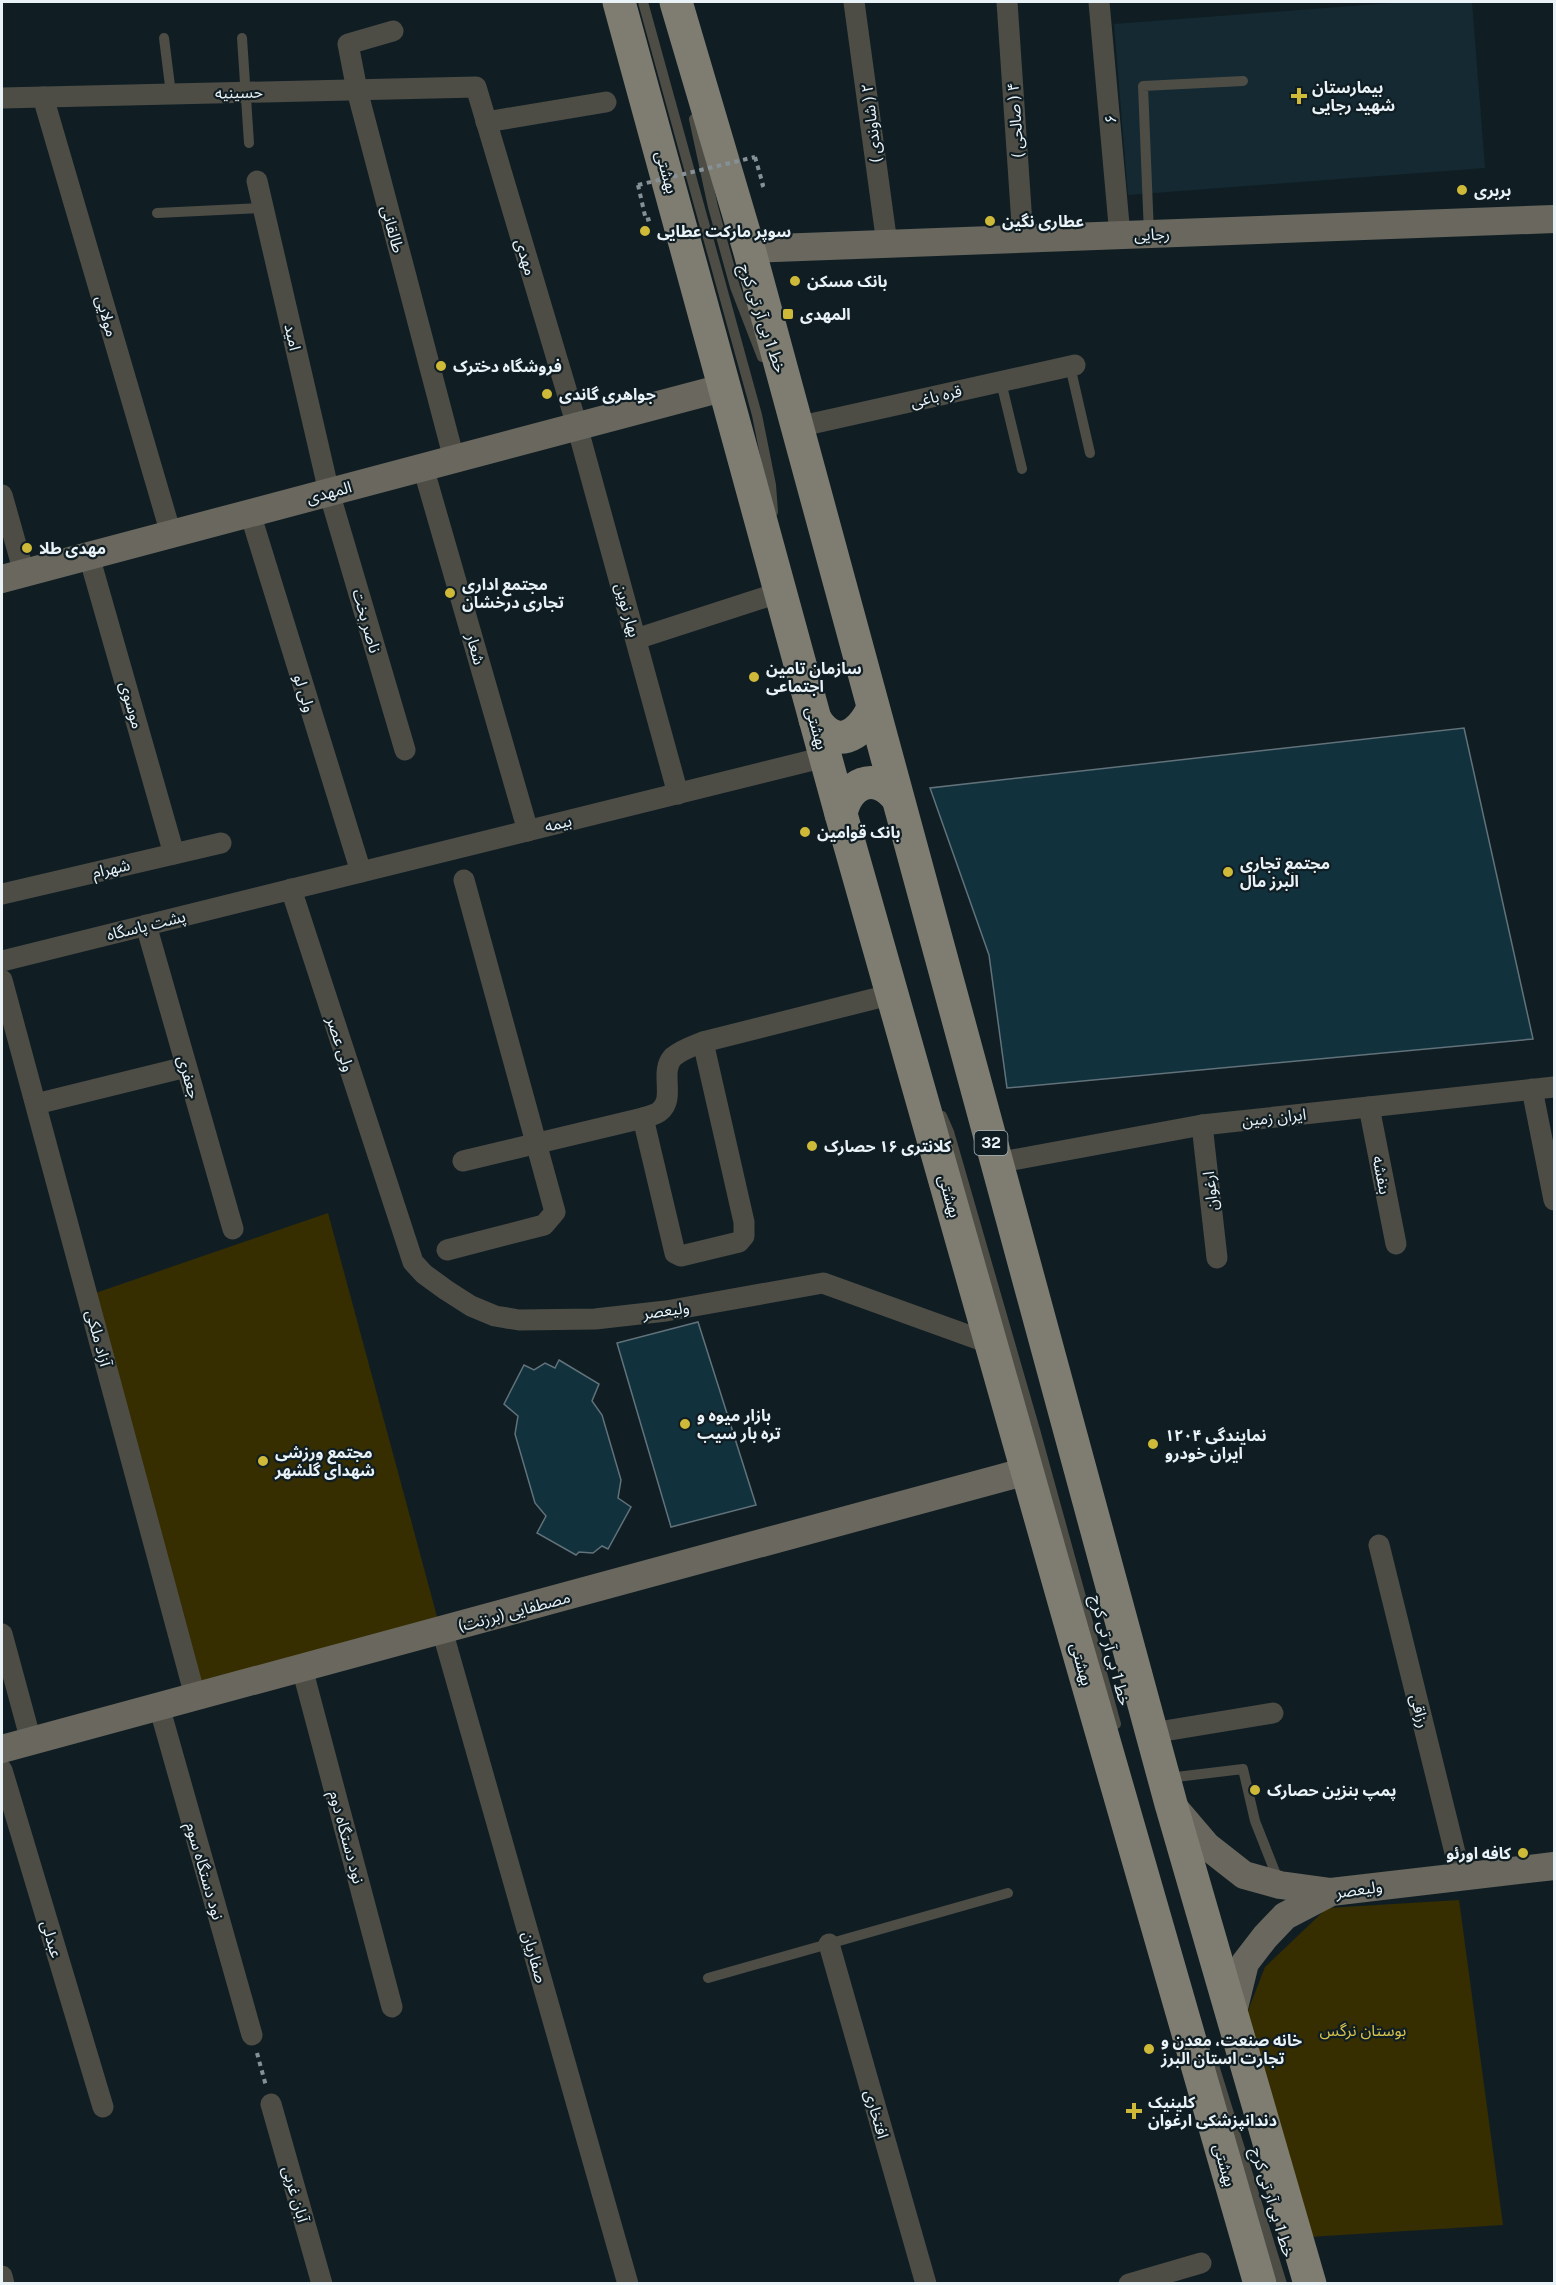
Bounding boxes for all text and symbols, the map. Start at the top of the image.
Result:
place label: بیمارستان شهید رجایی [1312,78,1395,115]
street label: ( صالحی ) ۴ [1003,81,1028,158]
street label: ( شاوندی ) ۲ [857,82,886,164]
street label: حسینیه [215,83,263,102]
marker: بیمارستان شهید رجایی [1290,87,1308,105]
street label: ۶ [1101,114,1120,124]
street label: بهشتی [651,148,682,196]
place label: بربری [1474,181,1511,200]
marker: بربری [1455,183,1469,197]
street label: طالقانی [377,203,408,255]
place label: عطاری نگین [1002,212,1084,231]
marker: عطاری نگین [983,214,997,228]
place label: سوپر مارکت عطایی [657,222,791,242]
marker: سوپر مارکت عطایی [638,224,652,238]
street label: رجایی [1134,224,1170,245]
street label: مهدی [511,237,540,278]
street label: خط 1 بی آر تی کرج [732,261,790,376]
place label: بانک مسکن [807,272,888,291]
marker: بانک مسکن [788,274,802,288]
street label: مولایی [92,293,121,339]
place label: المهدی [800,305,851,324]
marker: المهدی [781,307,795,321]
street label: امید [280,322,305,352]
place label: فروشگاه دخترک [453,357,562,376]
marker: فروشگاه دخترک [434,359,448,373]
street label: قره باغی [909,381,964,412]
place label: جواهری گاندی [559,385,656,404]
marker: جواهری گاندی [540,387,554,401]
street label: المهدی [304,477,354,508]
place label: مهدی طلا [39,539,106,558]
marker: مهدی طلا [20,541,34,555]
place label: مجتمع اداری تجاری درخشان [462,575,564,612]
street label: بهار نوین [611,581,644,639]
marker: مجتمع اداری تجاری درخشان [443,586,457,600]
street label: ناصر بخت [348,587,385,655]
street label: شعار [462,630,489,667]
place label: سازمان تامین اجتماعی [766,659,862,696]
marker: سازمان تامین اجتماعی [747,670,761,684]
street label: ولی لو [290,672,319,714]
street label: موسوی [116,679,147,731]
street label: بهشتی [802,705,831,752]
street label: بیمه [543,811,574,836]
place label: بانک قوامین [817,823,901,842]
marker: بانک قوامین [798,825,812,839]
place label: مجتمع تجاری البرز مال [1240,854,1330,891]
street label: شهرام [90,855,133,885]
marker: مجتمع تجاری البرز مال [1221,865,1235,879]
street label: پشت پاسگاه [105,906,188,946]
street label: ولی عصر [322,1013,358,1074]
street label: جعفری [173,1053,204,1101]
street label: ایران زمین [1241,1105,1307,1130]
road number: 32 [974,1131,1008,1155]
place label: کلانتری ۱۶ حصارک [824,1137,952,1156]
marker: کلانتری ۱۶ حصارک [805,1139,819,1153]
street label: بنفشه [1368,1154,1395,1196]
street label: ارغوان [1199,1170,1222,1212]
street label: بهشتی [934,1172,965,1220]
street label: ولیعصر [640,1298,691,1323]
street label: آزاد ملکی [82,1308,115,1370]
place label: بازار میوه و تره بار سیب [697,1406,781,1443]
marker: بازار میوه و تره بار سیب [678,1417,692,1431]
place label: ۱۲۰۴ نمایندگی ایران خودرو [1165,1426,1266,1463]
marker: ۱۲۰۴ نمایندگی ایران خودرو [1146,1437,1160,1451]
place label: مجتمع ورزشی شهدای گلشهر [274,1443,375,1480]
marker: مجتمع ورزشی شهدای گلشهر [256,1454,270,1468]
street label: مصطفایی (برزنت) [456,1587,572,1636]
street label: خط 1 بی آر تی کرج [1084,1593,1134,1708]
street label: بهشتی [1066,1640,1097,1688]
street label: رزاقی [1406,1692,1433,1730]
place label: پمپ بنزین حصارک [1267,1781,1396,1801]
marker: پمپ بنزین حصارک [1248,1783,1262,1797]
street label: نود دستگاه دوم [322,1789,368,1886]
street label: نود دستگاه سوم [179,1820,228,1923]
place label: کافه اورئو [1446,1844,1512,1863]
marker: کافه اورئو [1516,1846,1530,1860]
street label: ولیعصر [1333,1877,1384,1902]
street label: عبدلی [37,1918,66,1960]
street label: صفاریان [518,1929,551,1985]
park label: بوستان نرگس [1320,2021,1406,2040]
place label: خانه صنعت، معدن و تجارت استان البرز [1160,2031,1302,2068]
marker: خانه صنعت، معدن و تجارت استان البرز [1142,2042,1156,2056]
street label: افتخاری [861,2088,893,2141]
place label: کلینیک دندانپزشکی ارغوان [1148,2093,1277,2131]
marker: کلینیک دندانپزشکی ارغوان [1125,2102,1143,2120]
street label: بهشتی [1209,2141,1240,2189]
street label: خط 1 بی آر تی کرج [1244,2145,1298,2260]
street label: آبان غربی [278,2164,313,2226]

